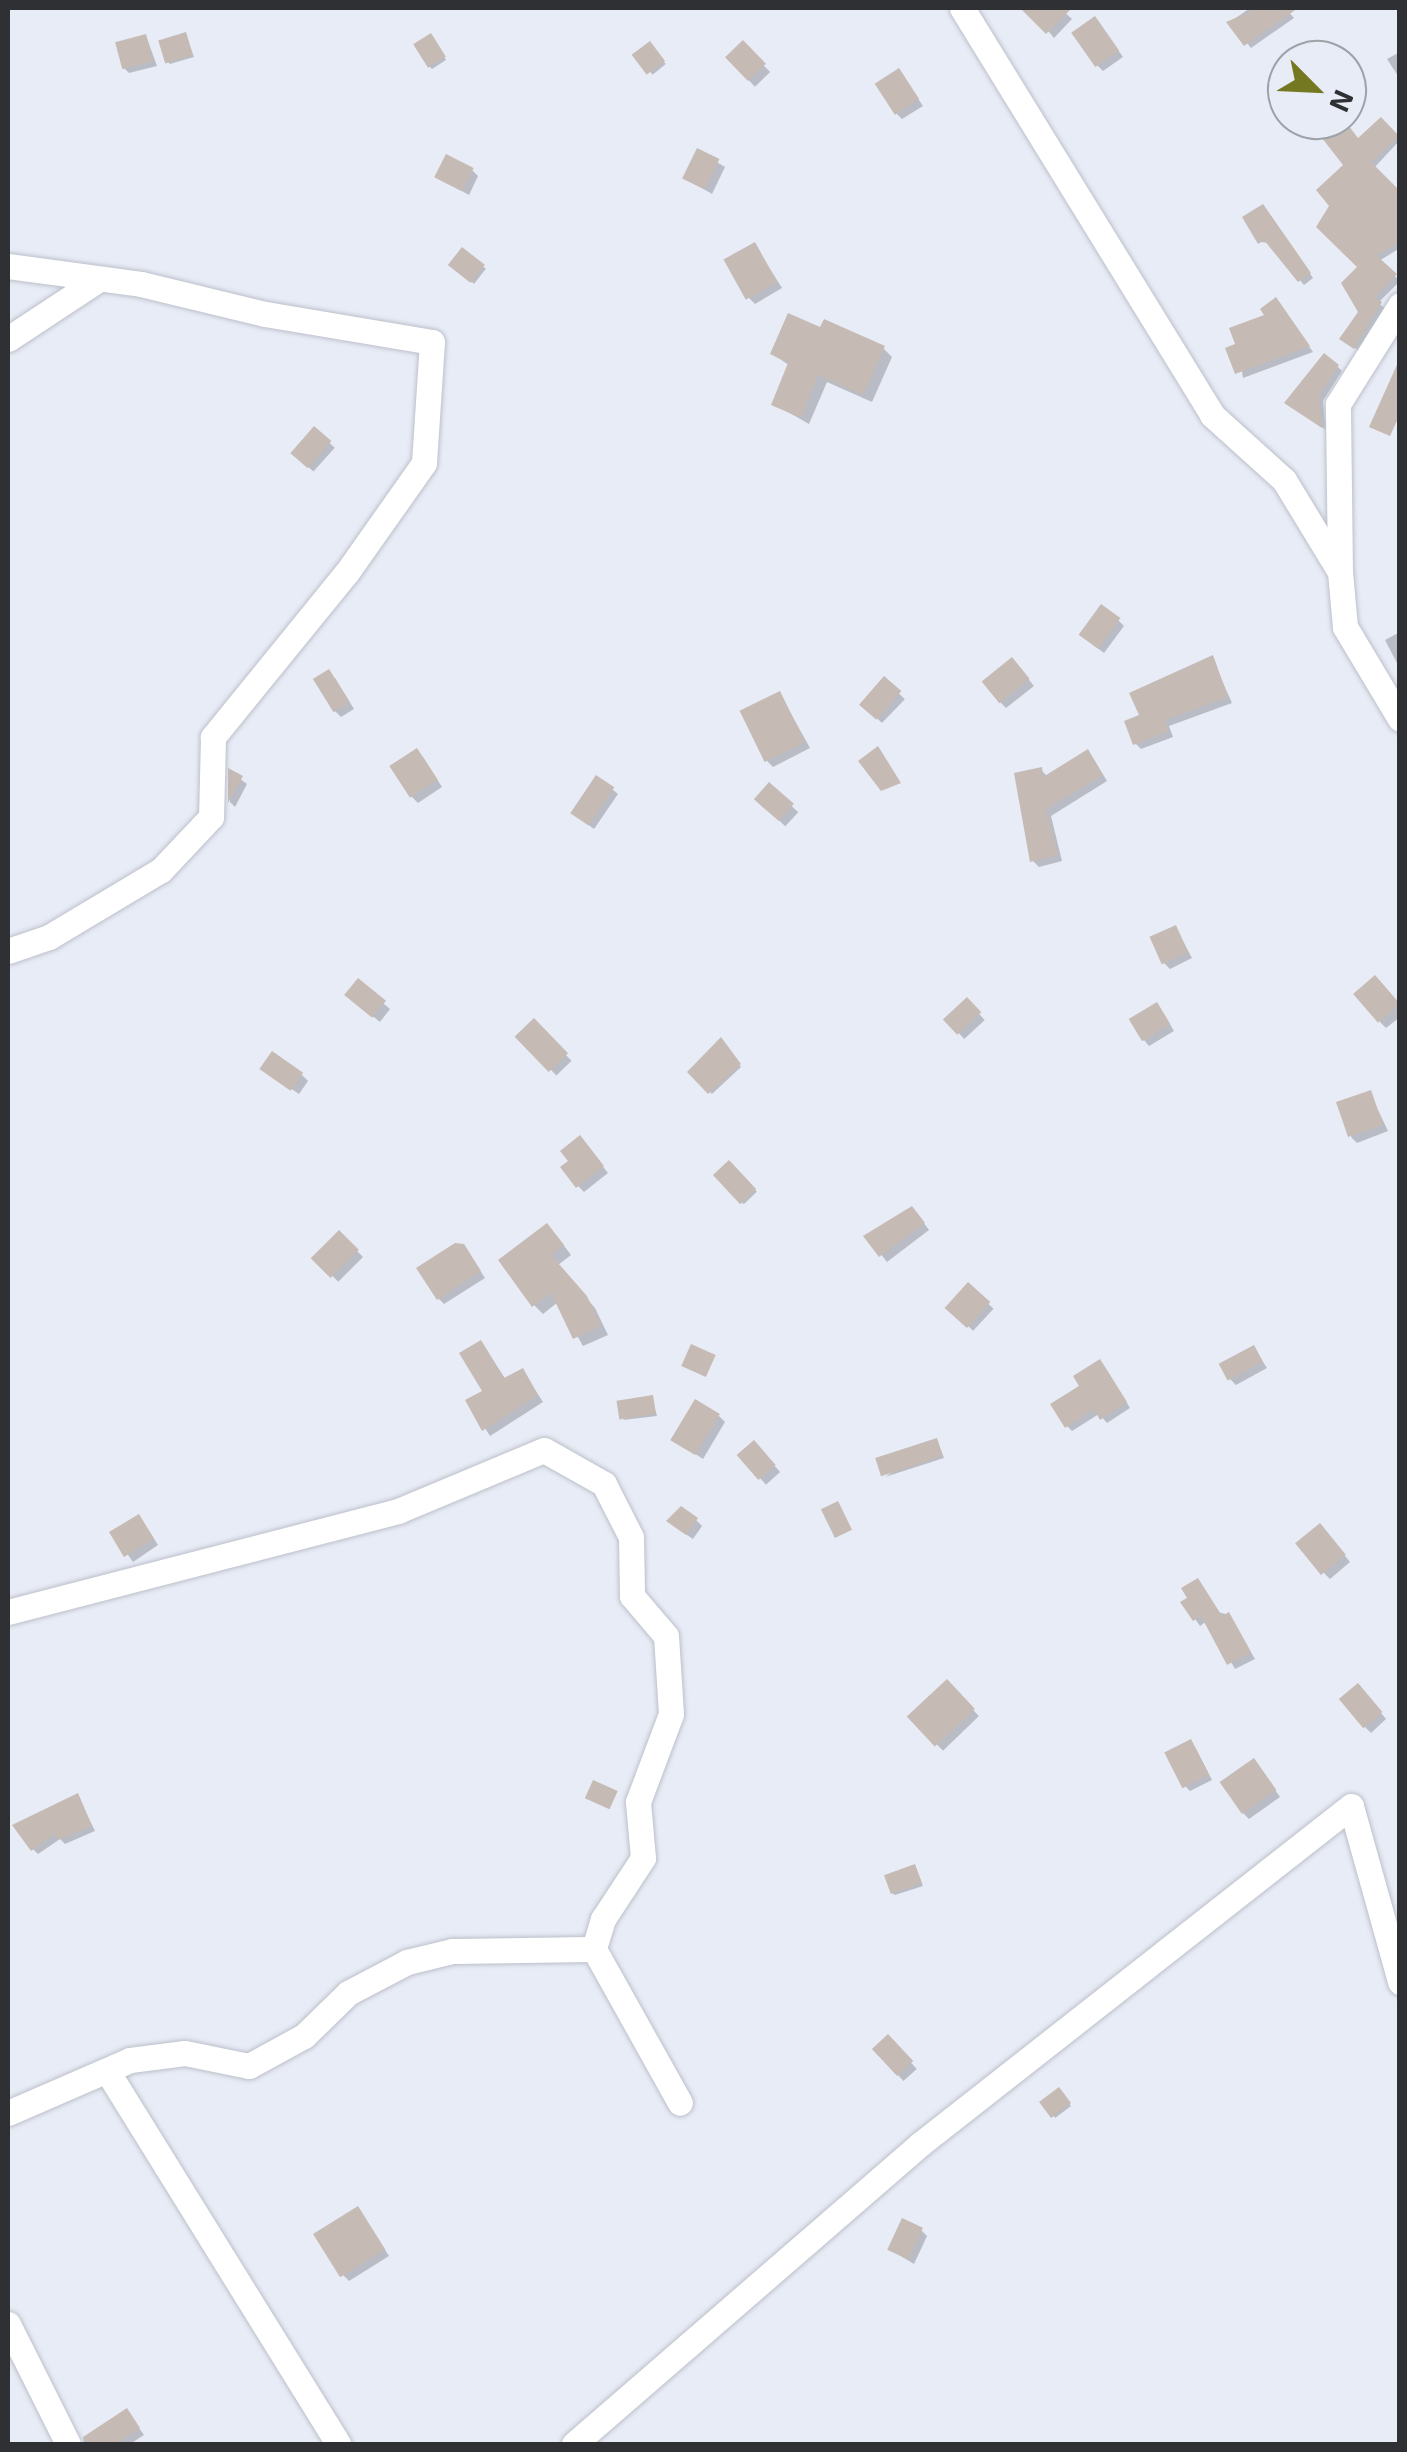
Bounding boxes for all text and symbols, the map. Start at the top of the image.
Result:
north arrow [1267,40,1367,140]
text: N [1323,85,1362,118]

